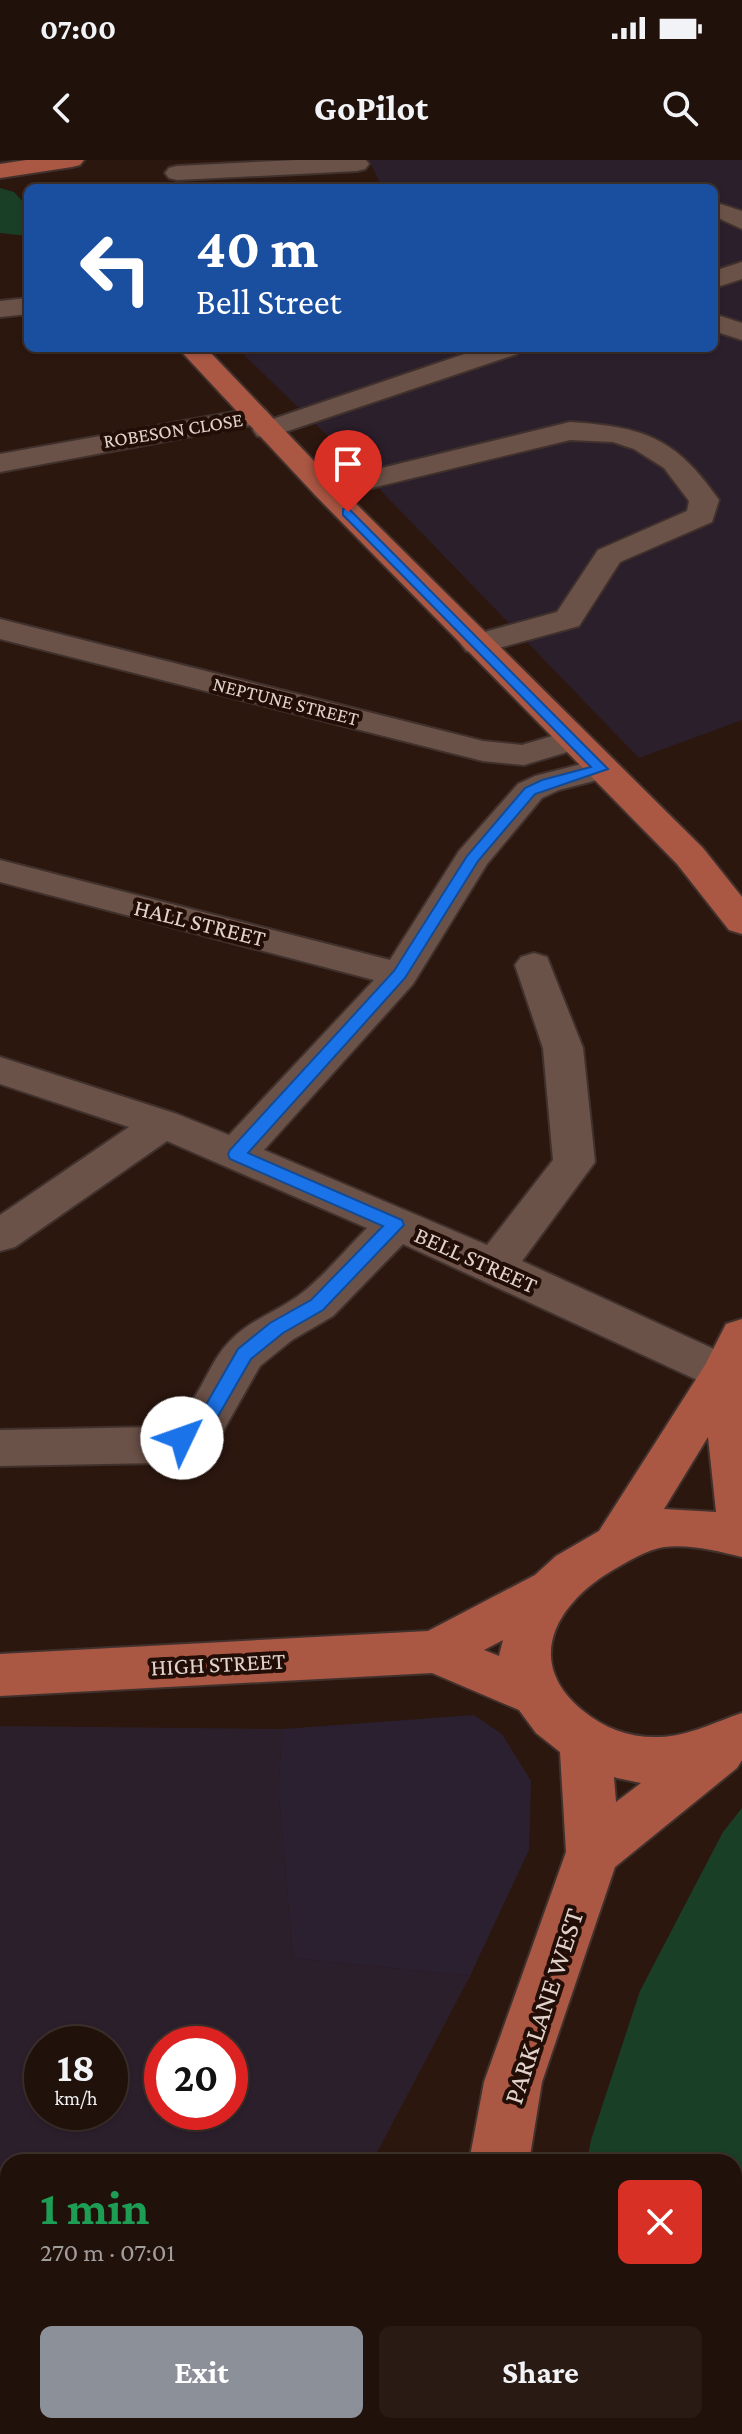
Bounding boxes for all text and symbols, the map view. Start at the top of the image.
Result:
text: 07:00 [40,12,116,45]
icon: back [40,86,84,130]
icon: search [658,86,702,130]
text: GoPilot [314,88,428,128]
icon: left [64,216,168,320]
text: 40 m [196,217,318,279]
text: Bell Street [196,282,342,322]
street label: ROBESON CLOSE [102,408,245,452]
pin [314,430,382,512]
icon: arrive [326,442,370,486]
street label: NEPTUNE STREET [211,672,361,730]
street label: HALL STREET [132,893,269,952]
street label: BELL STREET [411,1221,542,1299]
position arrow [140,1396,224,1480]
street label: HIGH STREET [150,1646,286,1681]
street label: PARK LANE WEST [497,1904,590,2108]
speed limit sign: 20 [144,2026,248,2130]
text: 18 [57,2045,95,2090]
text: km/h [54,2087,98,2109]
button: close [618,2180,702,2264]
text: 1 min [40,2181,149,2234]
text: 270 m · 07:01 [40,2238,175,2267]
button: Exit [40,2326,363,2418]
button: Share [379,2326,702,2418]

